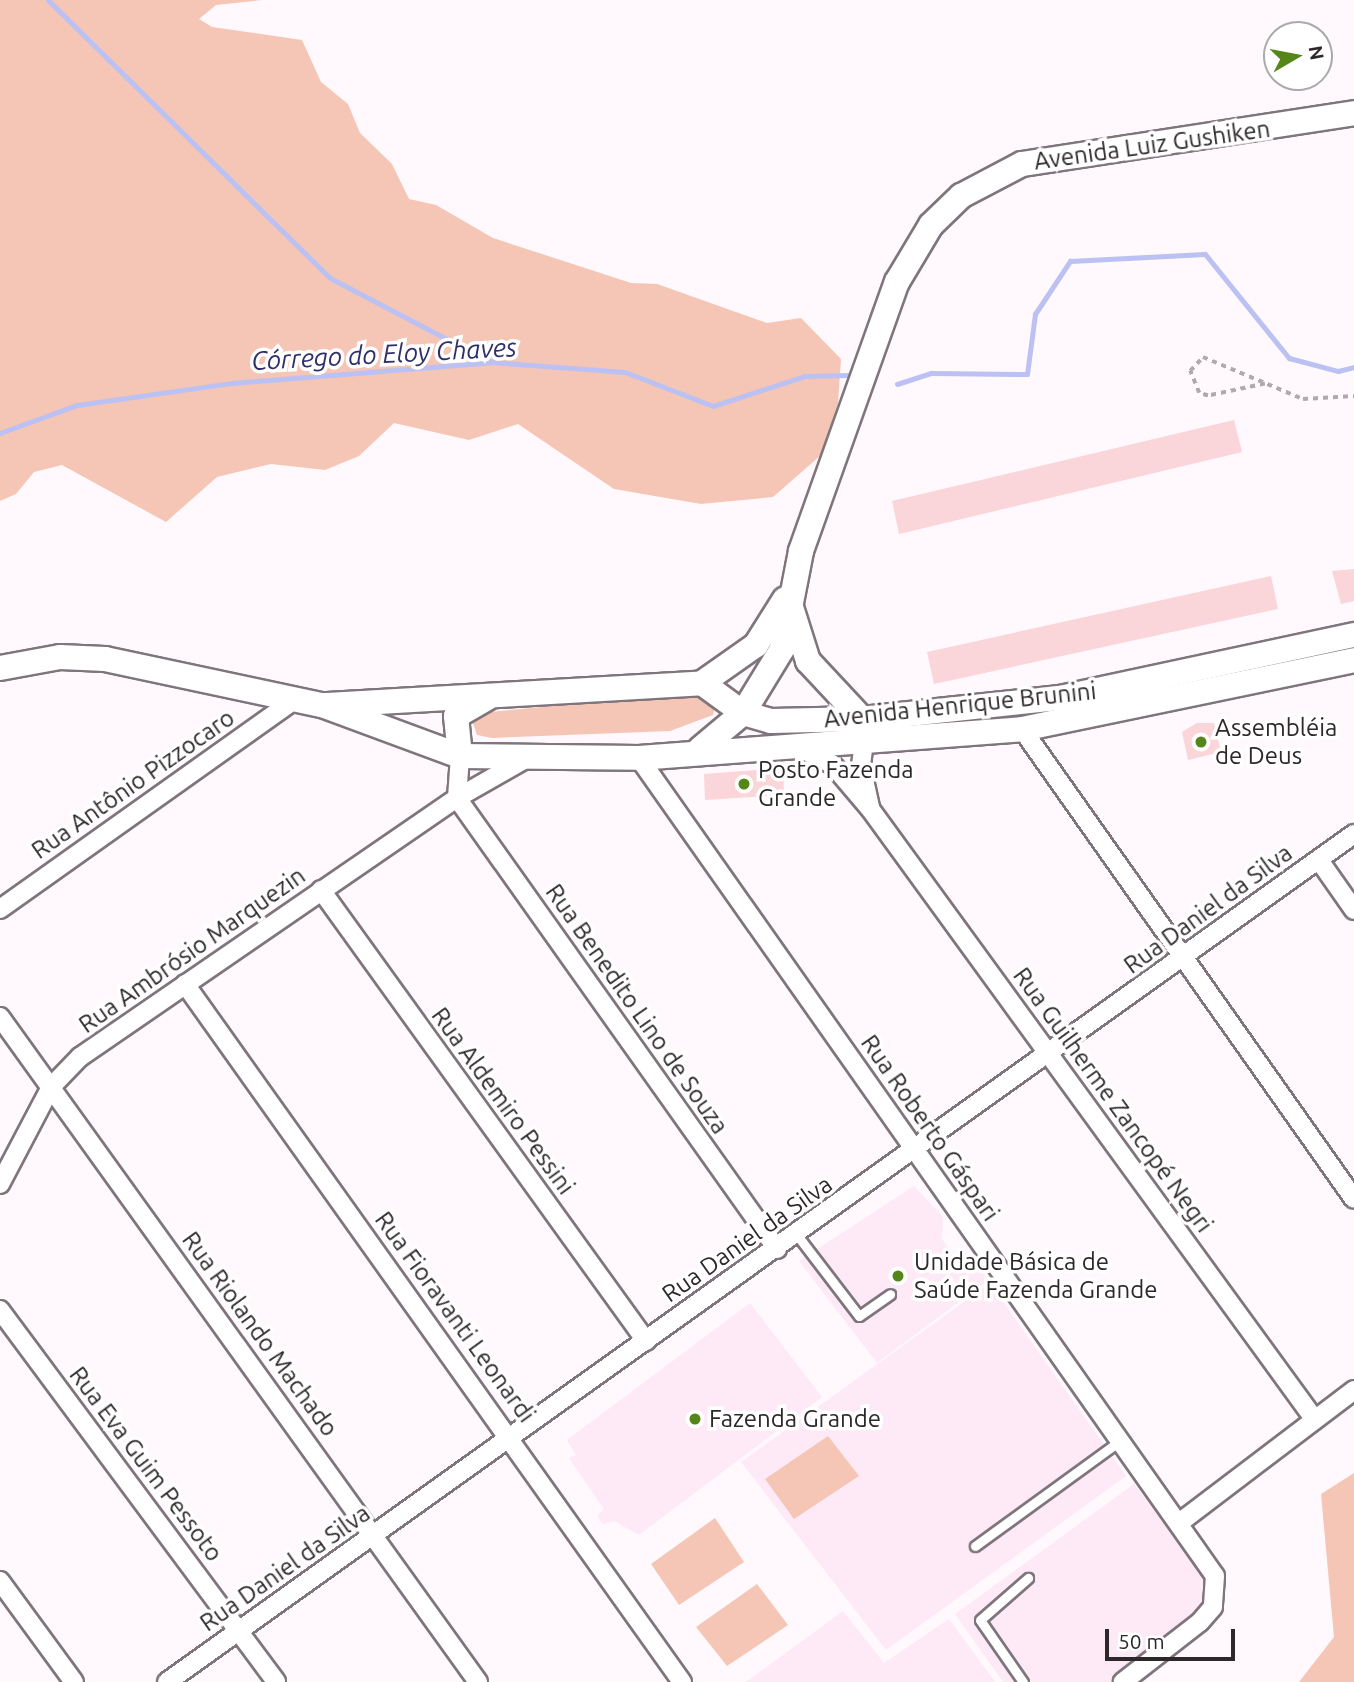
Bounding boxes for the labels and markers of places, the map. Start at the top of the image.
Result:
place label: Assembléia de Deus [1215,714,1337,770]
marker: Assembléia de Deus [1193,734,1209,750]
place label: Posto Fazenda Grande [758,756,914,812]
marker: Posto Fazenda Grande [736,776,752,792]
place label: Unidade Básica de Saúde Fazenda Grande [914,1248,1157,1304]
marker: Unidade Básica de Saúde Fazenda Grande [888,1266,908,1286]
place label: Fazenda Grande [709,1405,881,1433]
marker: Fazenda Grande [687,1411,703,1427]

